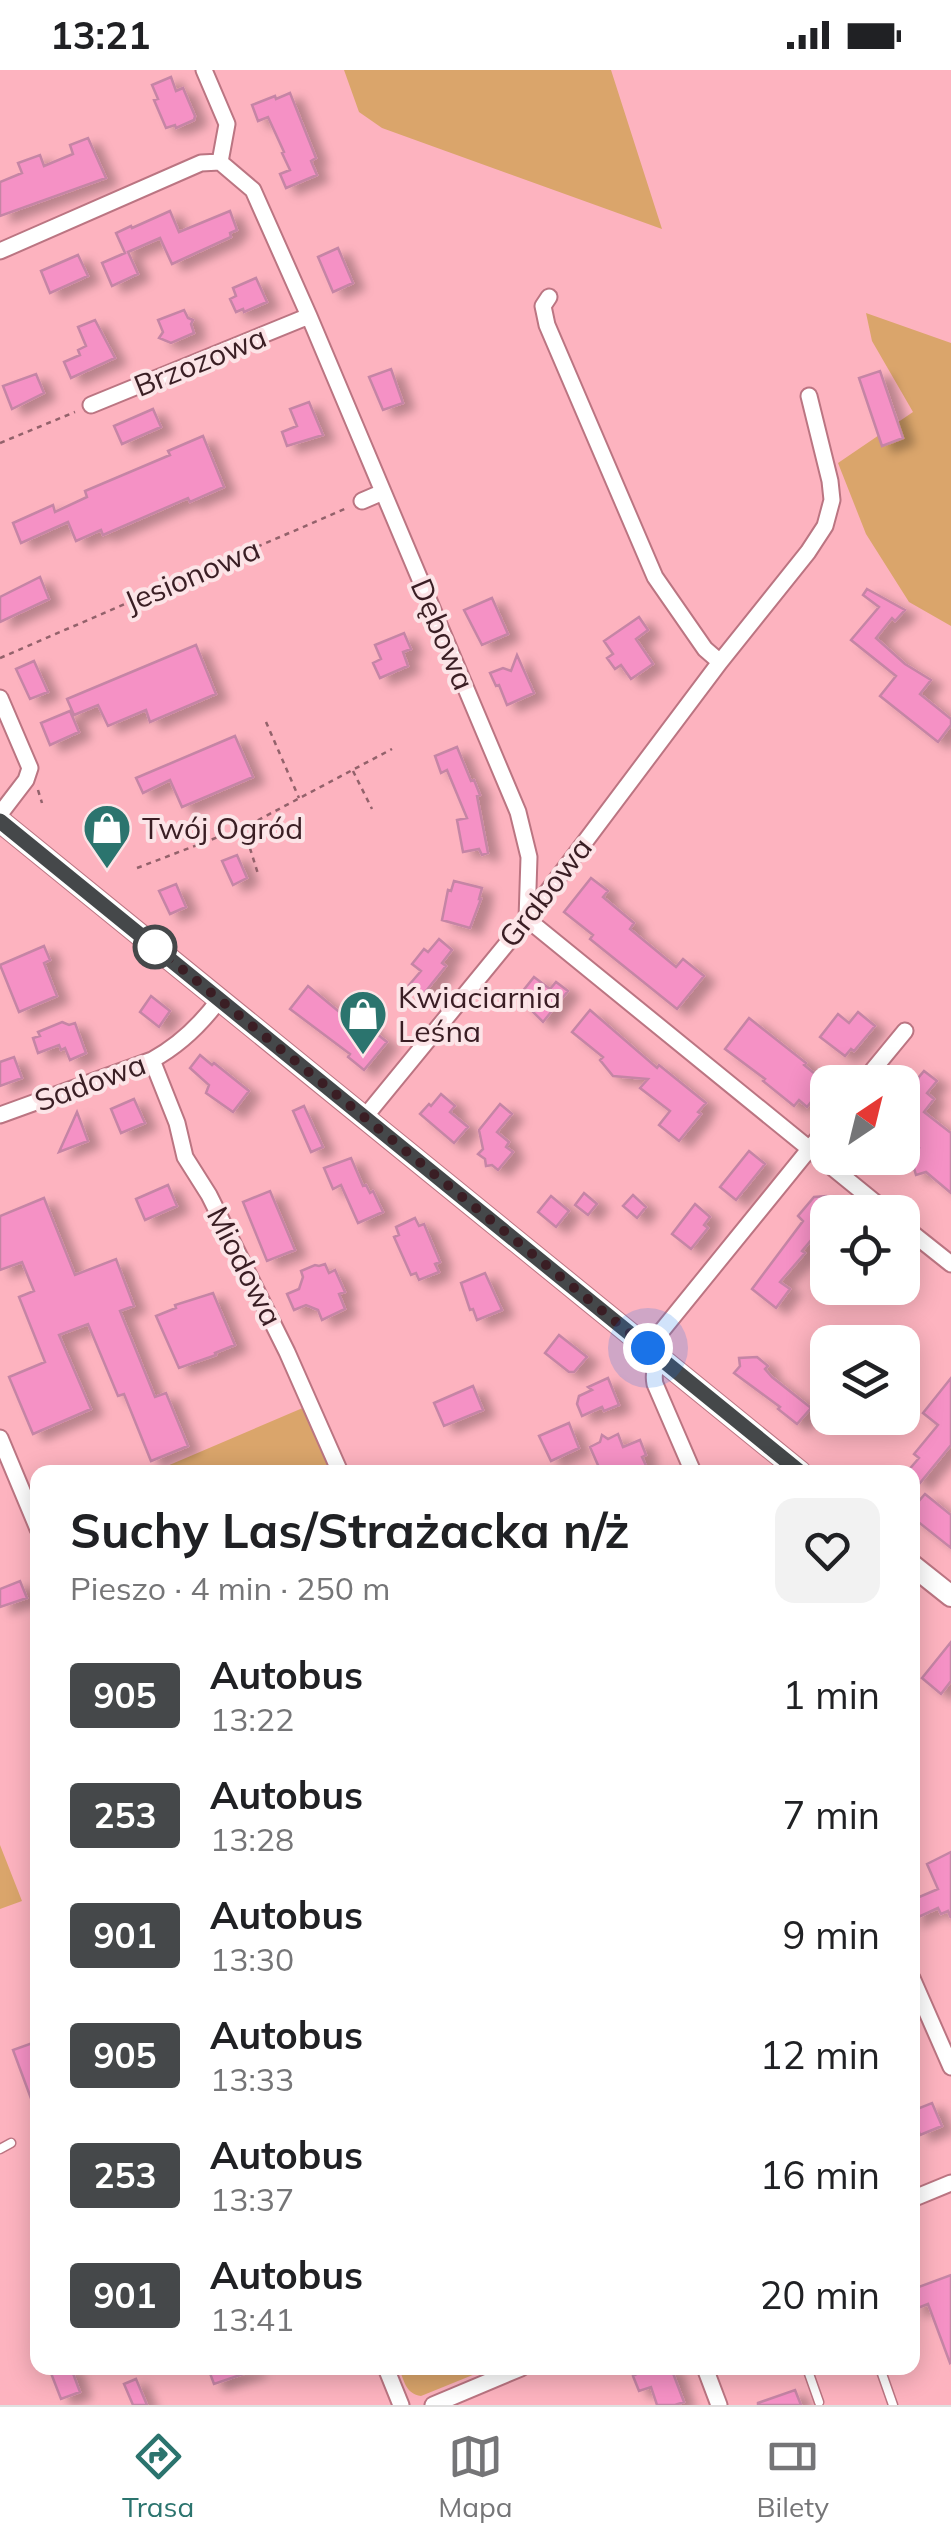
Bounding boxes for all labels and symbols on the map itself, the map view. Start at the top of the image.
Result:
street label: Brzozowa [128,317,272,405]
street label: Jesionowa [118,529,266,621]
street label: Dębowa [403,573,483,695]
shop icon: Twój Ogród [81,802,133,870]
place label: Twój Ogród [142,809,303,847]
street label: Grabowa [490,829,600,955]
unlabelled marker [134,926,176,968]
place label: Kwiaciarnia Leśna [398,978,561,1050]
shop icon: Kwiaciarnia Leśna [337,988,389,1056]
street label: Sadowa [29,1044,151,1120]
north arrow [810,1065,920,1175]
street label: Miodowa [199,1200,291,1332]
your location [623,1323,673,1373]

